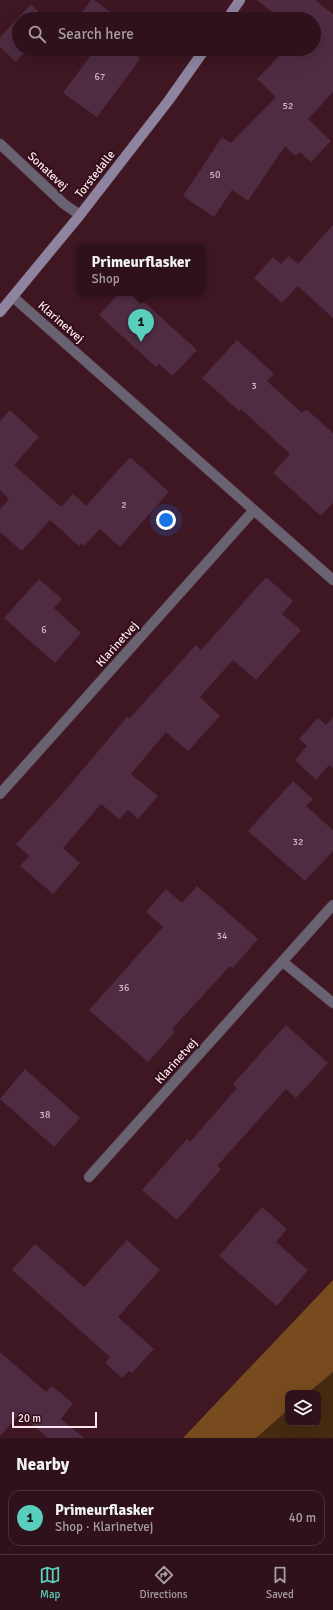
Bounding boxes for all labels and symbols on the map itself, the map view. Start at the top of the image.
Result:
house number: 67 [95,71,105,83]
house number: 52 [283,100,293,112]
street label: Torstedalle [72,148,119,201]
street label: Sonatevej [24,149,71,194]
house number: 50 [210,169,220,181]
street label: Klarinetvej [35,298,87,346]
pin: 1 [128,309,154,342]
house number: 3 [251,380,257,392]
house number: 2 [121,499,127,511]
your location [156,510,176,530]
street label: Klarinetvej [93,618,142,670]
house number: 6 [41,624,47,636]
house number: 32 [293,836,303,848]
house number: 34 [217,930,228,942]
house number: 36 [119,982,129,994]
street label: Klarinetvej [152,1035,201,1087]
house number: 38 [40,1109,50,1121]
scale bar [12,1410,97,1429]

